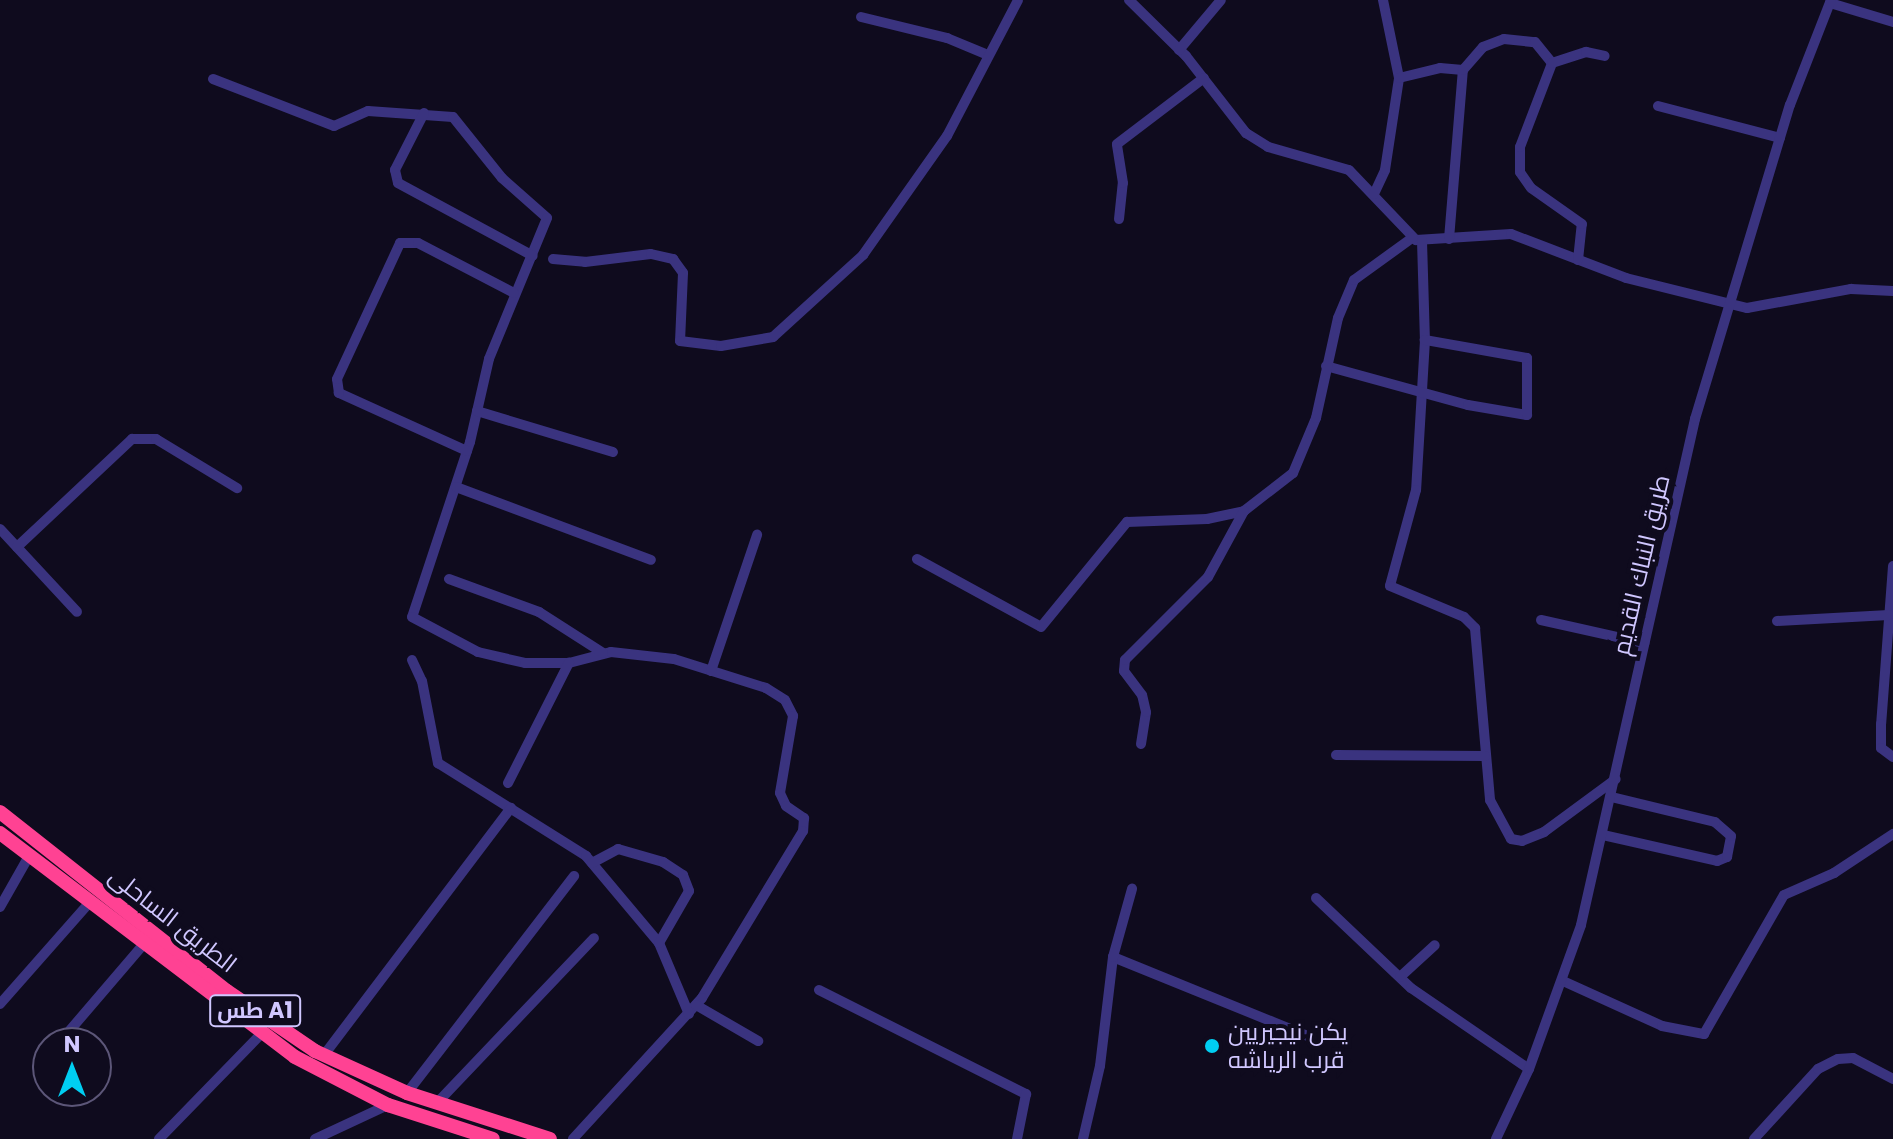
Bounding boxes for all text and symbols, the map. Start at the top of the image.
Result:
street label: طريق النباك القديم [1606,472,1676,658]
street label: الطريق الساحلى [104,861,242,979]
road number: طس A1 [209,993,301,1029]
place label: يكن نيجيريين قرب الرياشه [1228,1018,1348,1074]
north arrow [32,1027,112,1107]
text: N [64,1029,80,1060]
marker: يكن نيجيريين قرب الرياشه [1203,1037,1221,1055]

